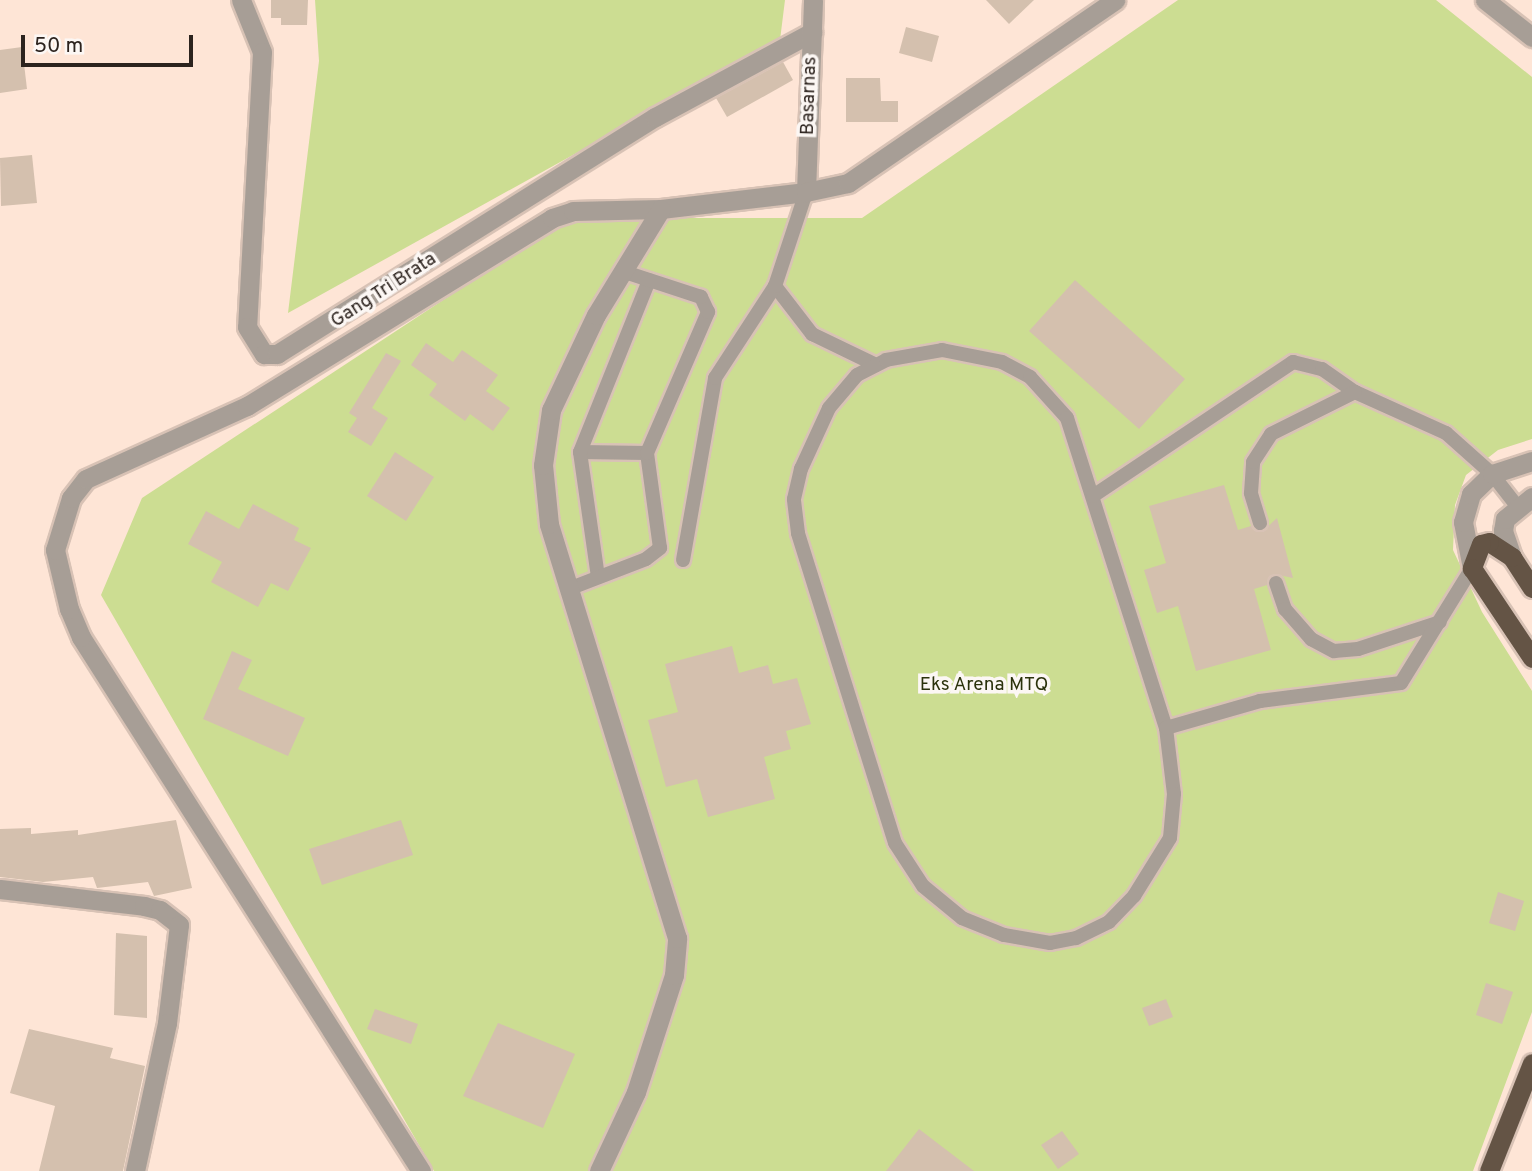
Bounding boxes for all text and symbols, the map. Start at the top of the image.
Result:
scale bar [24,21,196,65]
text: 50 m [34,33,83,60]
street label: Basarnas [797,56,823,136]
street label: Gang Tri Brata [327,248,441,334]
park label: Eks Arena MTQ [919,675,1049,697]

